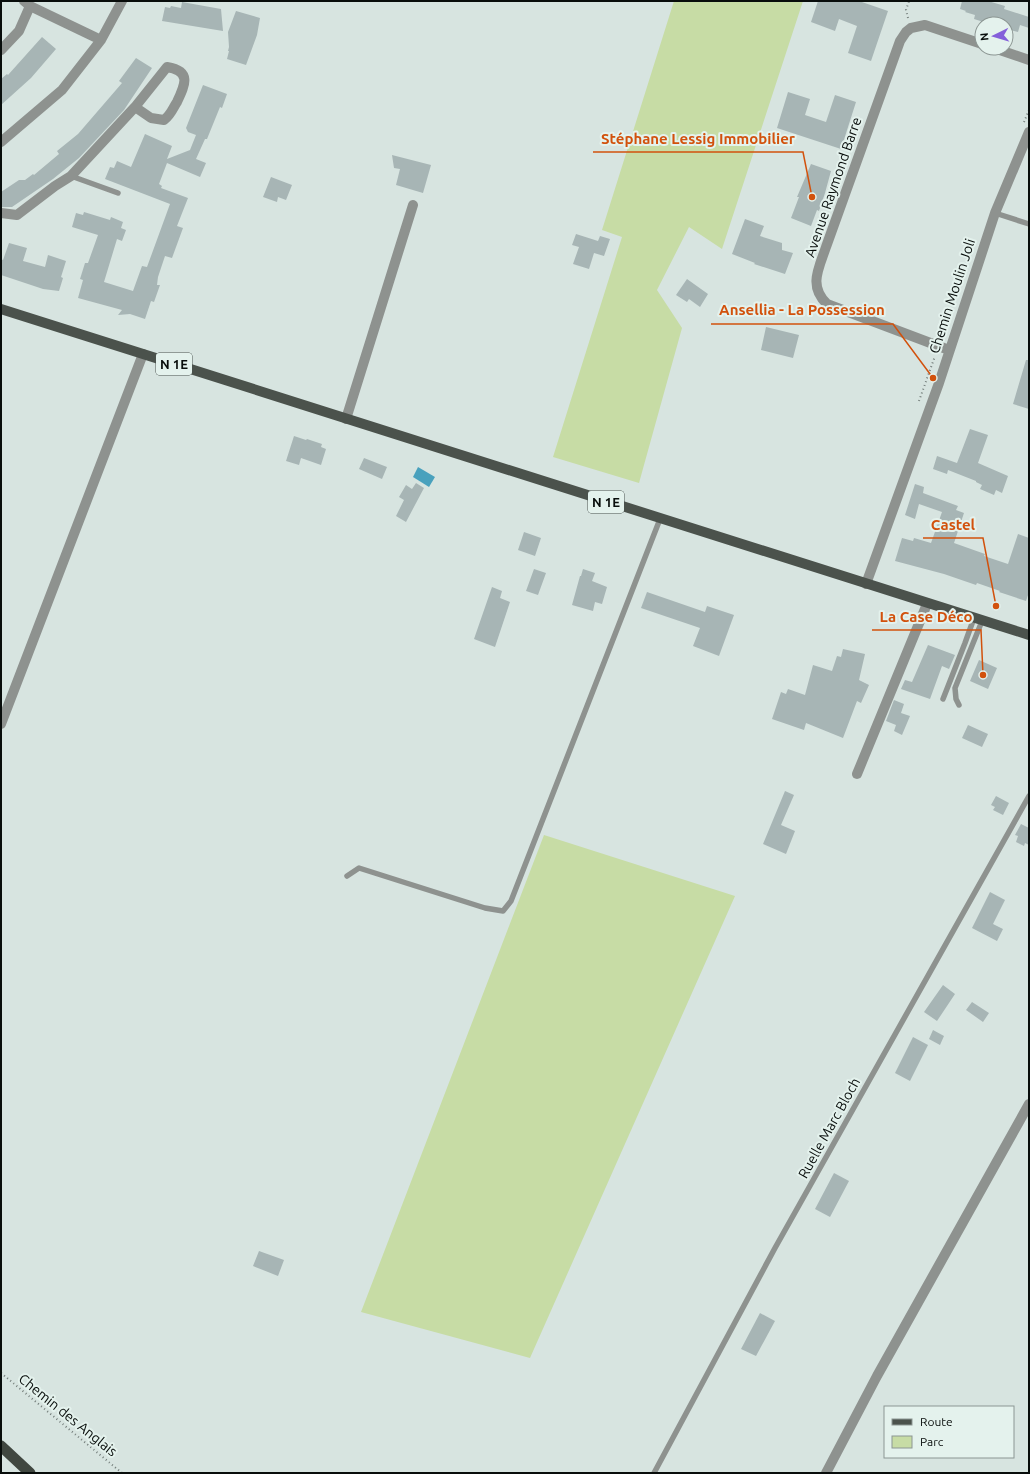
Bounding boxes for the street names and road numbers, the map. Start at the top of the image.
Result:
street label: Avenue Raymond Barre [801,115,865,259]
street label: Chemin Moulin Joli [926,237,978,355]
road number: N 1E [156,353,192,375]
road number: N 1E [588,491,624,513]
street label: Ruelle Marc Bloch [795,1075,863,1181]
street label: Chemin des Anglais [16,1370,120,1460]

